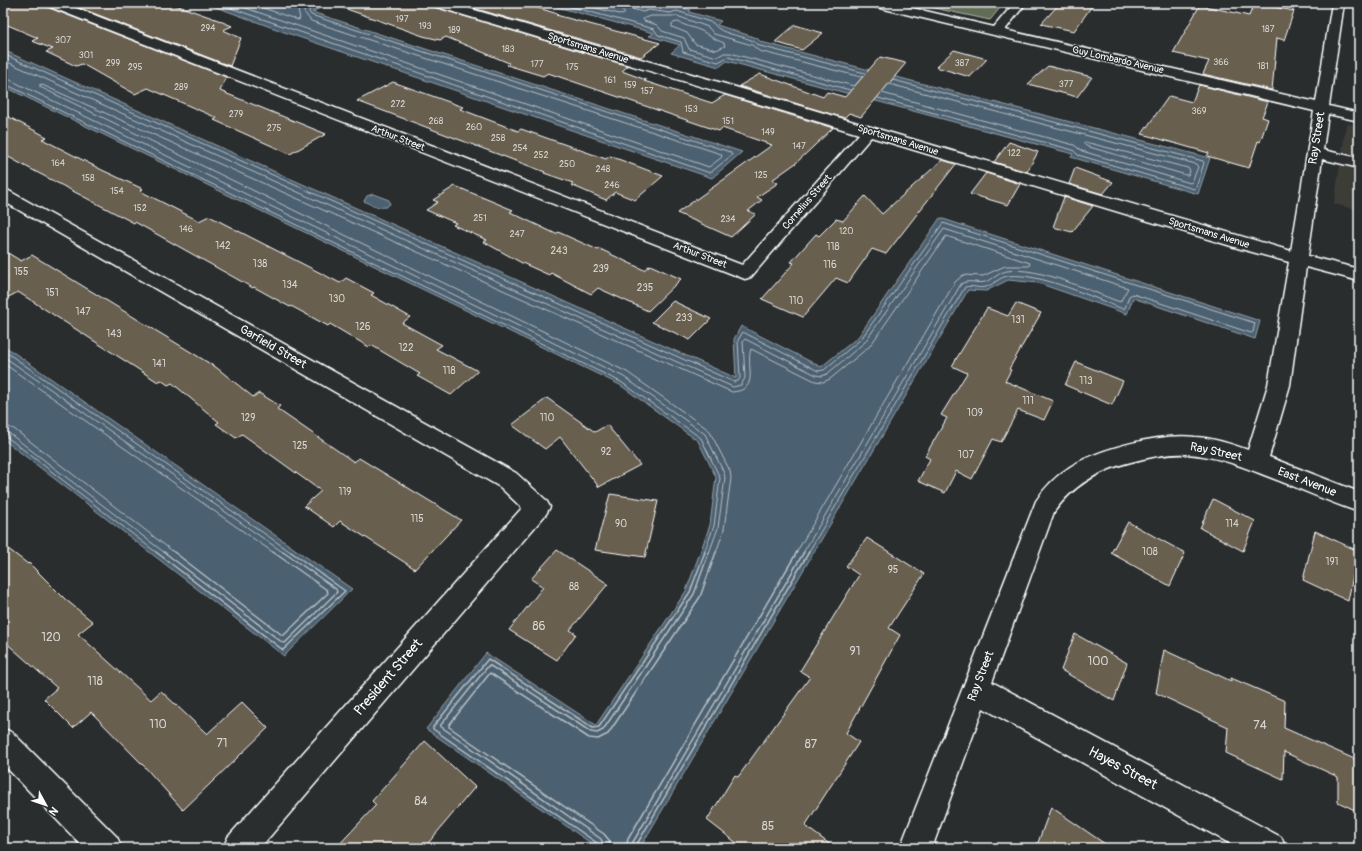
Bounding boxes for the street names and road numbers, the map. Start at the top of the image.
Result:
street label: Sportsmans Avenue [546,30,630,66]
street label: Guy Lombardo Avenue [1071,44,1165,76]
street label: Ray Street [1305,111,1329,165]
street label: Arthur Street [369,122,428,154]
street label: Sportsmans Avenue [856,122,940,158]
street label: Cornelius Street [780,171,835,232]
street label: Sportsmans Avenue [1167,215,1251,251]
street label: Arthur Street [671,239,730,271]
street label: Garfield Street [237,322,309,372]
street label: Ray Street [1189,439,1244,465]
street label: East Avenue [1276,464,1338,500]
street label: President Street [350,635,426,719]
street label: Ray Street [965,649,998,703]
street label: Hayes Street [1086,743,1161,793]

